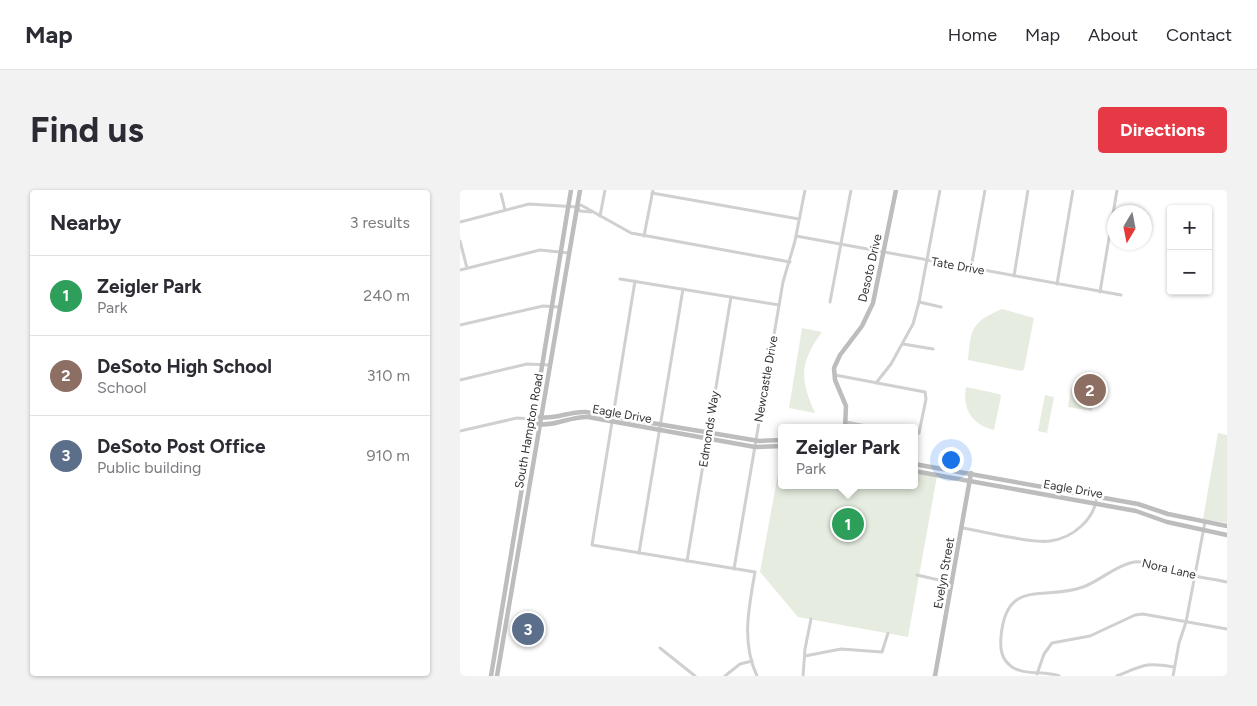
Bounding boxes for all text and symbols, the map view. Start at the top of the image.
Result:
text: Map [25,20,73,49]
text: Home [948,24,997,46]
text: Map [1025,24,1060,46]
text: About [1088,24,1138,46]
text: Contact [1166,24,1232,46]
button: Directions [1098,107,1227,153]
text: Find us [30,109,144,151]
north arrow [1107,205,1152,250]
map controls [1167,205,1212,295]
button: + [1167,205,1212,250]
text: Nearby [50,210,121,235]
text: 3 results [350,213,410,232]
street label: Desoto Drive [855,232,885,303]
button: − [1167,250,1212,295]
street label: Tate Drive [930,254,986,278]
text: Zeigler Park [97,275,202,298]
text: 1 [63,286,69,305]
text: 240 m [363,286,410,305]
text: Park [97,298,127,317]
street label: Newcastle Drive [752,334,781,423]
text: DeSoto High School [97,355,272,378]
text: 2 [61,366,71,385]
text: 310 m [367,366,410,385]
pin: 2 [1074,371,1106,409]
street label: South Hampton Road [512,372,546,490]
text: School [97,378,147,397]
street label: Edmonds Way [696,389,722,468]
street label: Eagle Drive [591,402,653,426]
popup [778,424,918,489]
text: DeSoto Post Office [97,435,266,458]
text: Zeigler Park [796,436,900,459]
text: 3 [62,446,70,465]
text: 910 m [367,446,410,465]
your location [938,447,964,473]
text: Public building [97,458,201,477]
text: Park [796,459,826,478]
street label: Eagle Drive [1042,477,1104,501]
pin: 1 [832,505,864,543]
street label: Evelyn Street [931,536,957,610]
street label: Nora Lane [1141,556,1198,582]
pin: 3 [512,610,544,648]

